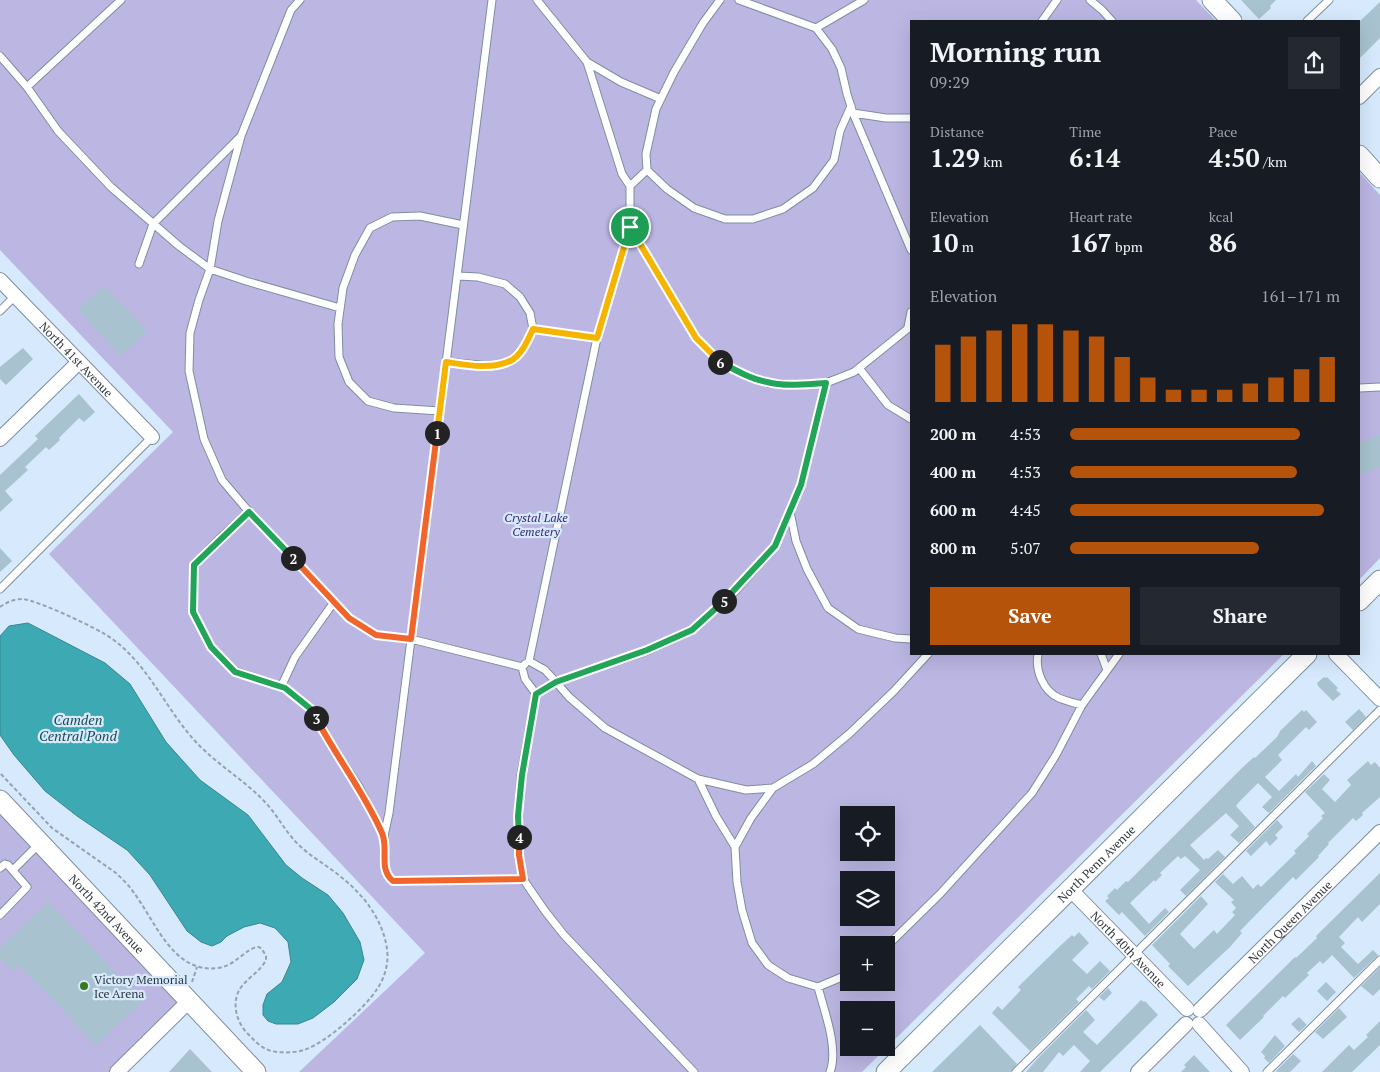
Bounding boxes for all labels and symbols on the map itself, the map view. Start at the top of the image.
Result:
pin [609,206,651,248]
street label: North 41st Avenue [37,318,116,400]
pin: 6 [708,350,732,374]
pin: 1 [424,420,450,446]
park label: Crystal Lake Cemetery [504,510,568,539]
pin: 2 [280,546,306,570]
pin: 5 [712,588,736,614]
pin: 3 [304,706,328,730]
water label: Camden Central Pond [39,710,117,745]
street label: North Penn Avenue [1054,822,1138,905]
pin: 4 [506,824,532,850]
street label: North 42nd Avenue [66,871,148,956]
street label: North Queen Avenue [1245,877,1335,966]
street label: North 40th Avenue [1088,908,1169,990]
place label: Victory Memorial Ice Arena [94,972,188,1001]
marker: Victory Memorial Ice Arena [78,980,90,992]

